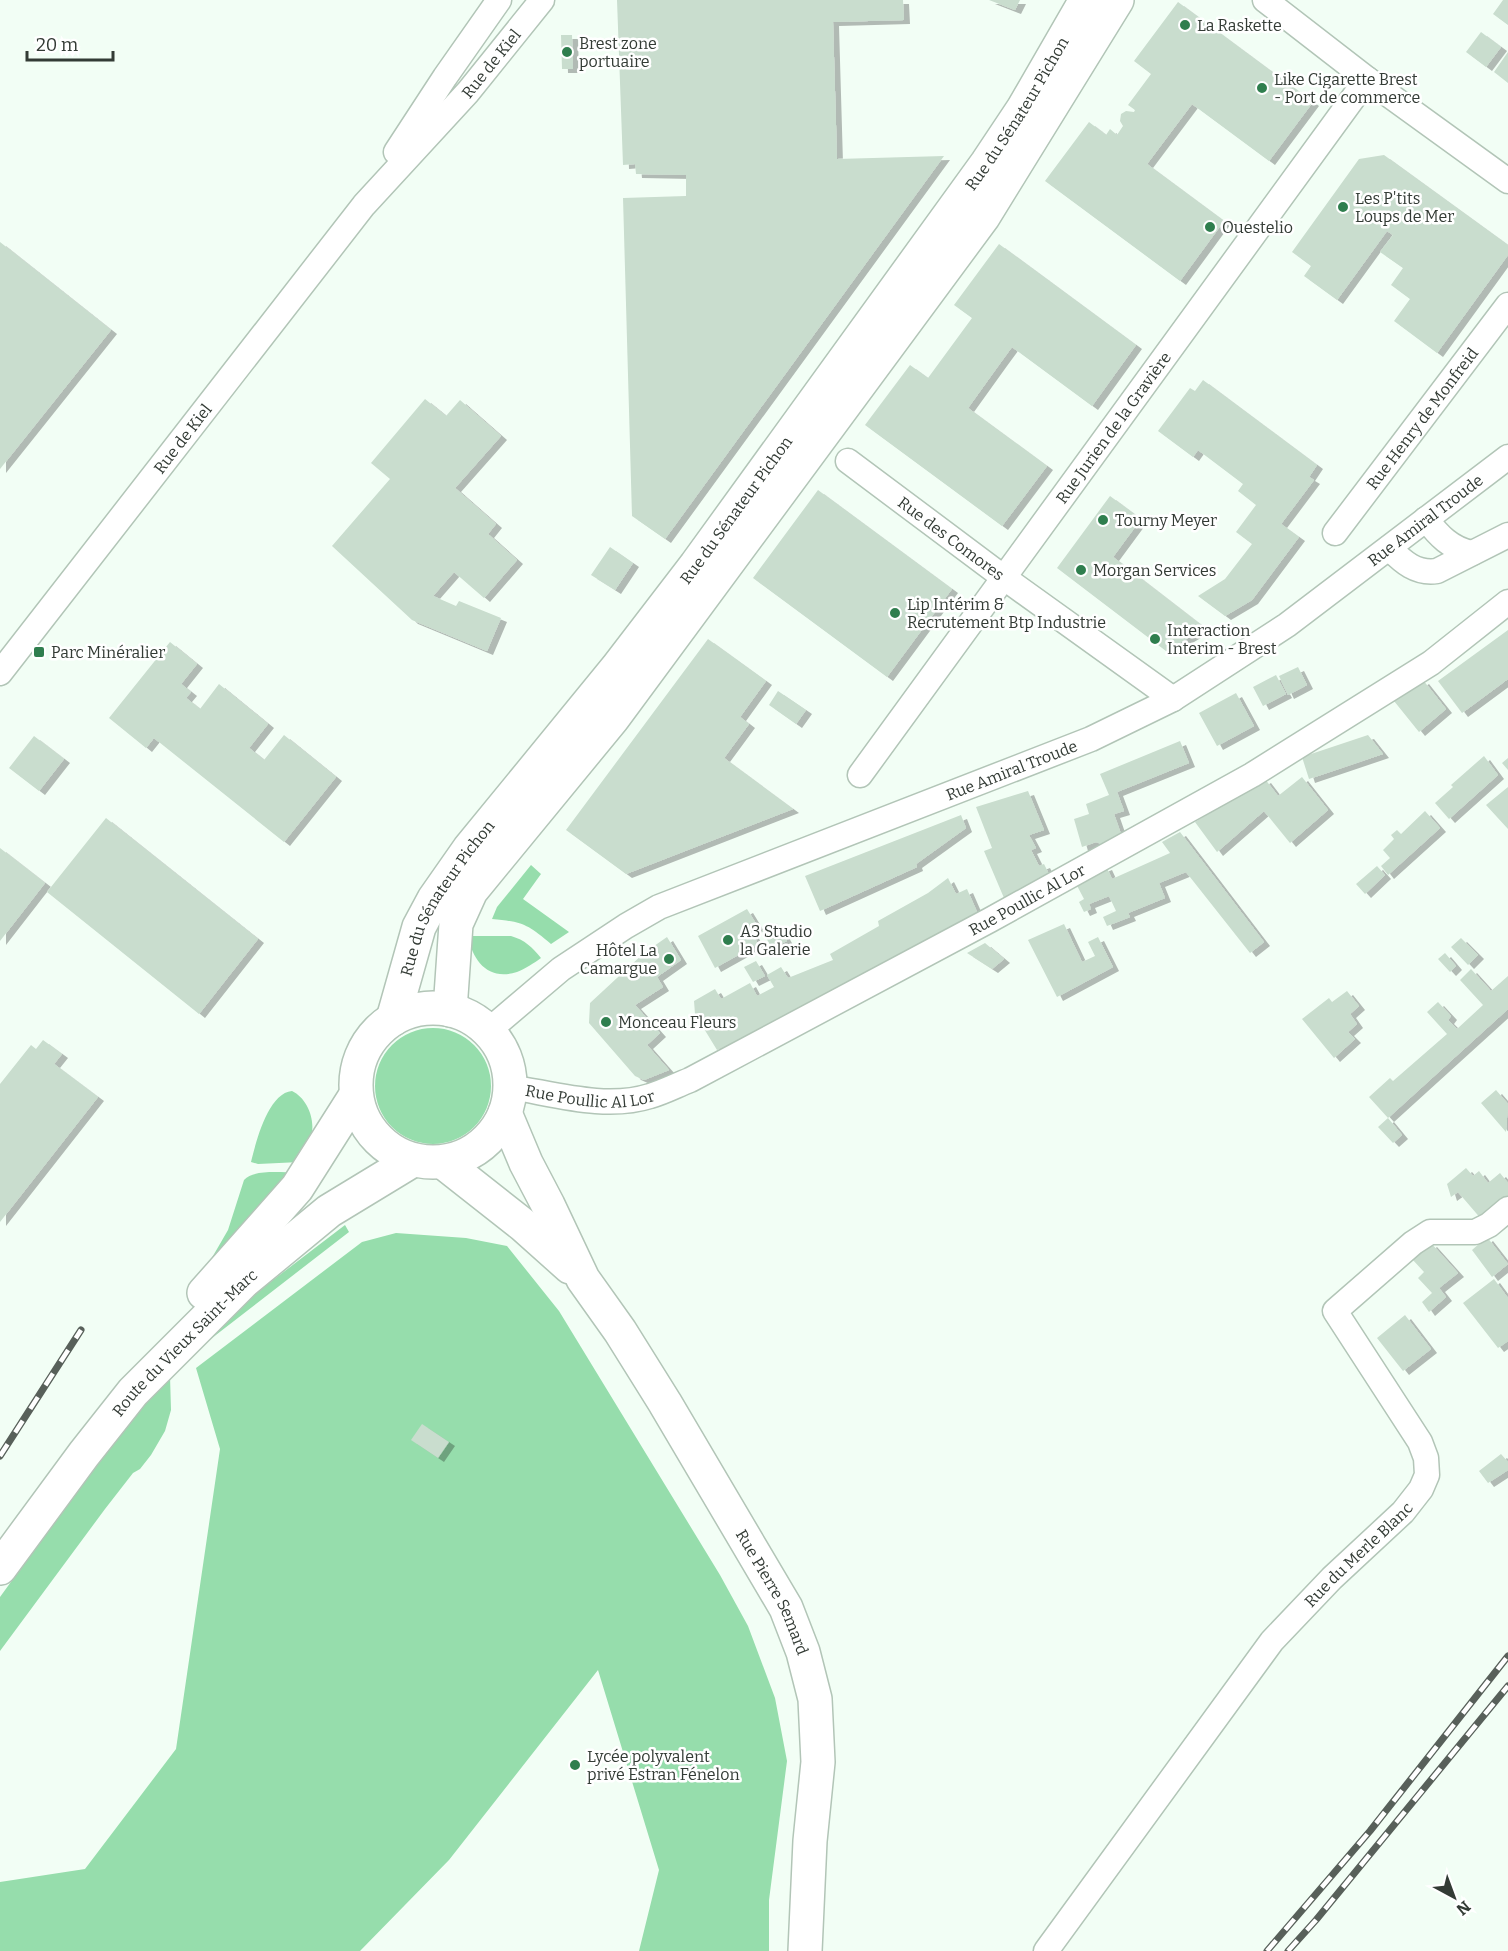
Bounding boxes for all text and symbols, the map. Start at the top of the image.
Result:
place label: La Raskette [1197,16,1282,35]
marker: La Raskette [1178,18,1192,32]
scale bar [27,24,112,62]
street label: Rue de Kiel [458,25,525,102]
street label: Rue du Sénateur Pichon [961,33,1072,194]
text: 20 m [36,34,78,56]
place label: Brest zone portuaire [579,34,657,71]
marker: Brest zone portuaire [560,45,574,59]
place label: Like Cigarette Brest - Port de commerce [1274,70,1420,107]
marker: Like Cigarette Brest - Port de commerce [1255,81,1269,95]
place label: Les P'tits Loups de Mer [1355,189,1454,226]
marker: Les P'tits Loups de Mer [1336,200,1350,214]
place label: Ouestelio [1222,218,1293,237]
marker: Ouestelio [1203,220,1217,234]
street label: Rue Henry de Monfreid [1362,343,1482,493]
street label: Rue Jurien de la Gravière [1052,348,1175,507]
street label: Rue de Kiel [149,400,216,477]
street label: Rue du Sénateur Pichon [676,432,796,587]
street label: Rue Amiral Troude [1364,470,1486,570]
street label: Rue des Comores [894,492,1008,584]
place label: Tourny Meyer [1115,511,1217,530]
marker: Tourny Meyer [1096,513,1110,527]
place label: Morgan Services [1093,561,1217,580]
marker: Morgan Services [1074,563,1088,577]
place label: Lip Intérim & Recrutement Btp Industrie [907,595,1106,632]
marker: Lip Intérim & Recrutement Btp Industrie [888,606,902,620]
place label: Interaction Interim - Brest [1167,621,1277,658]
marker: Interaction Interim - Brest [1148,632,1162,646]
place label: Parc Minéralier [51,643,165,662]
marker: Parc Minéralier [32,645,46,659]
street label: Rue Amiral Troude [943,736,1080,804]
street label: Rue du Sénateur Pichon [396,816,498,978]
street label: Rue Poullic Al Lor [965,860,1088,939]
place label: A3 Studio la Galerie [740,922,812,959]
marker: A3 Studio la Galerie [721,933,735,947]
place label: Hôtel La Camargue [580,941,657,978]
marker: Hôtel La Camargue [662,952,676,966]
place label: Monceau Fleurs [618,1013,736,1032]
marker: Monceau Fleurs [599,1015,613,1029]
street label: Rue Poullic Al Lor [524,1080,657,1111]
street label: Route du Vieux Saint-Marc [108,1265,261,1420]
street label: Rue du Merle Blanc [1300,1499,1416,1611]
street label: Rue Pierre Semard [732,1526,813,1658]
place label: Lycée polyvalent privé Estran Fénelon [587,1747,740,1784]
marker: Lycée polyvalent privé Estran Fénelon [568,1758,582,1772]
north arrow [1424,1867,1484,1927]
text: N [1453,1897,1474,1919]

